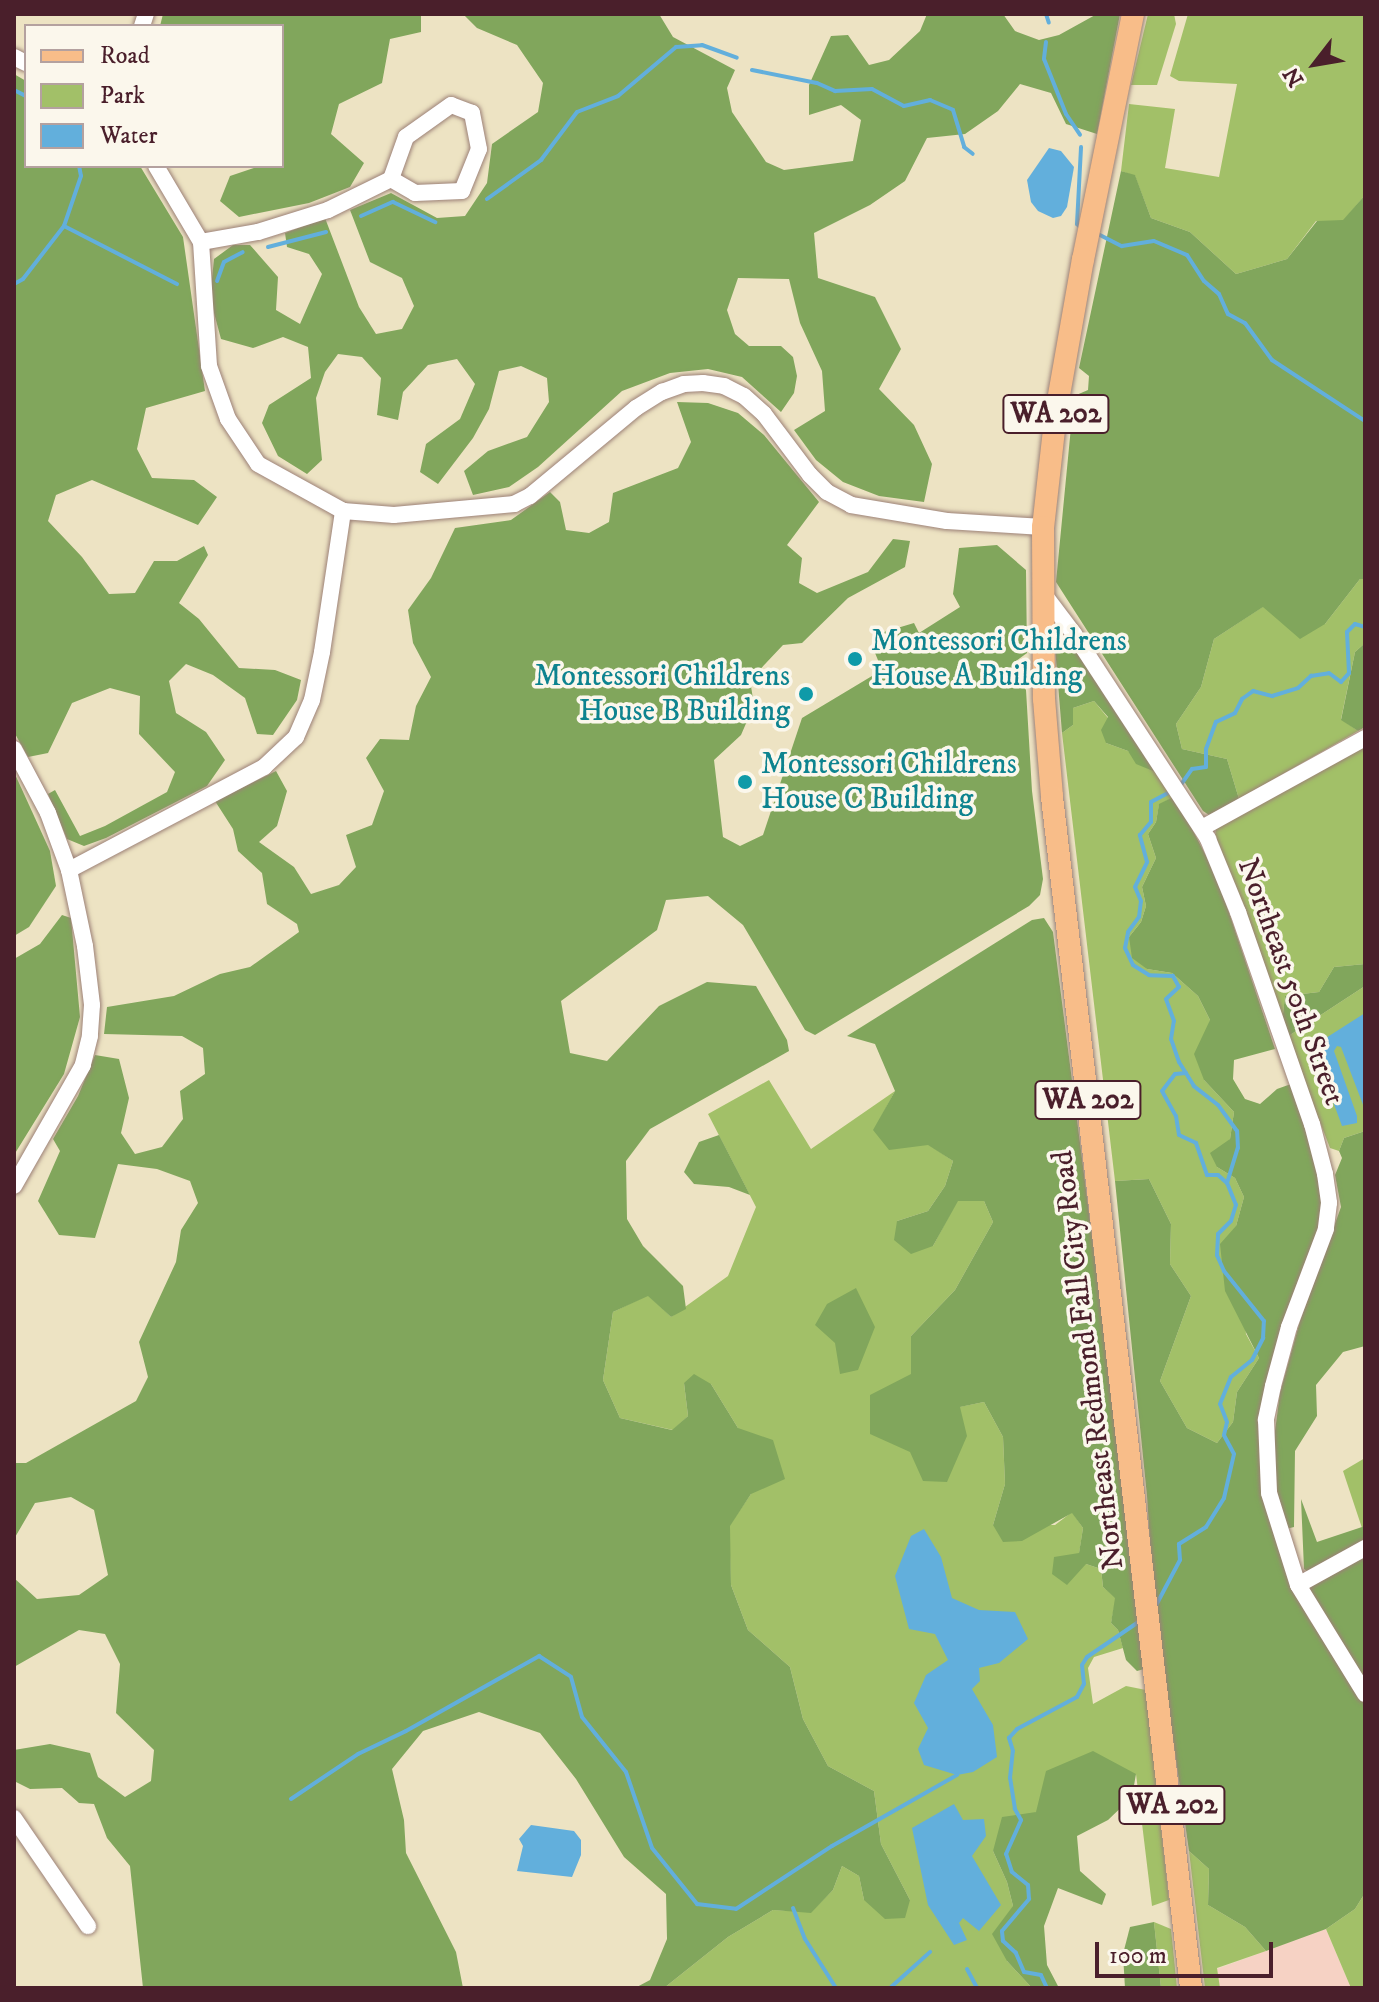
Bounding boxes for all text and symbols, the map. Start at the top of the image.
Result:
legend [24,24,284,168]
north arrow [1275,24,1355,104]
text: Road [100,41,150,71]
text: N [1278,62,1310,91]
text: Park [100,81,145,111]
text: Water [100,121,157,151]
road number: WA 202 [1002,390,1110,438]
place label: Montessori Childrens House A Building [871,624,1127,694]
marker: Montessori Childrens House A Building [846,650,864,668]
place label: Montessori Childrens House B Building [534,659,790,730]
marker: Montessori Childrens House B Building [797,685,815,703]
place label: Montessori Childrens House C Building [761,747,1017,818]
marker: Montessori Childrens House C Building [736,773,754,791]
street label: Northeast 50th Street [1229,854,1351,1110]
road number: WA 202 [1034,1076,1142,1124]
street label: Northeast Redmond Fall City Road [1045,1148,1133,1572]
road number: WA 202 [1118,1781,1226,1829]
scale bar [1099,1926,1277,1976]
text: 100 m [1109,1941,1167,1971]

